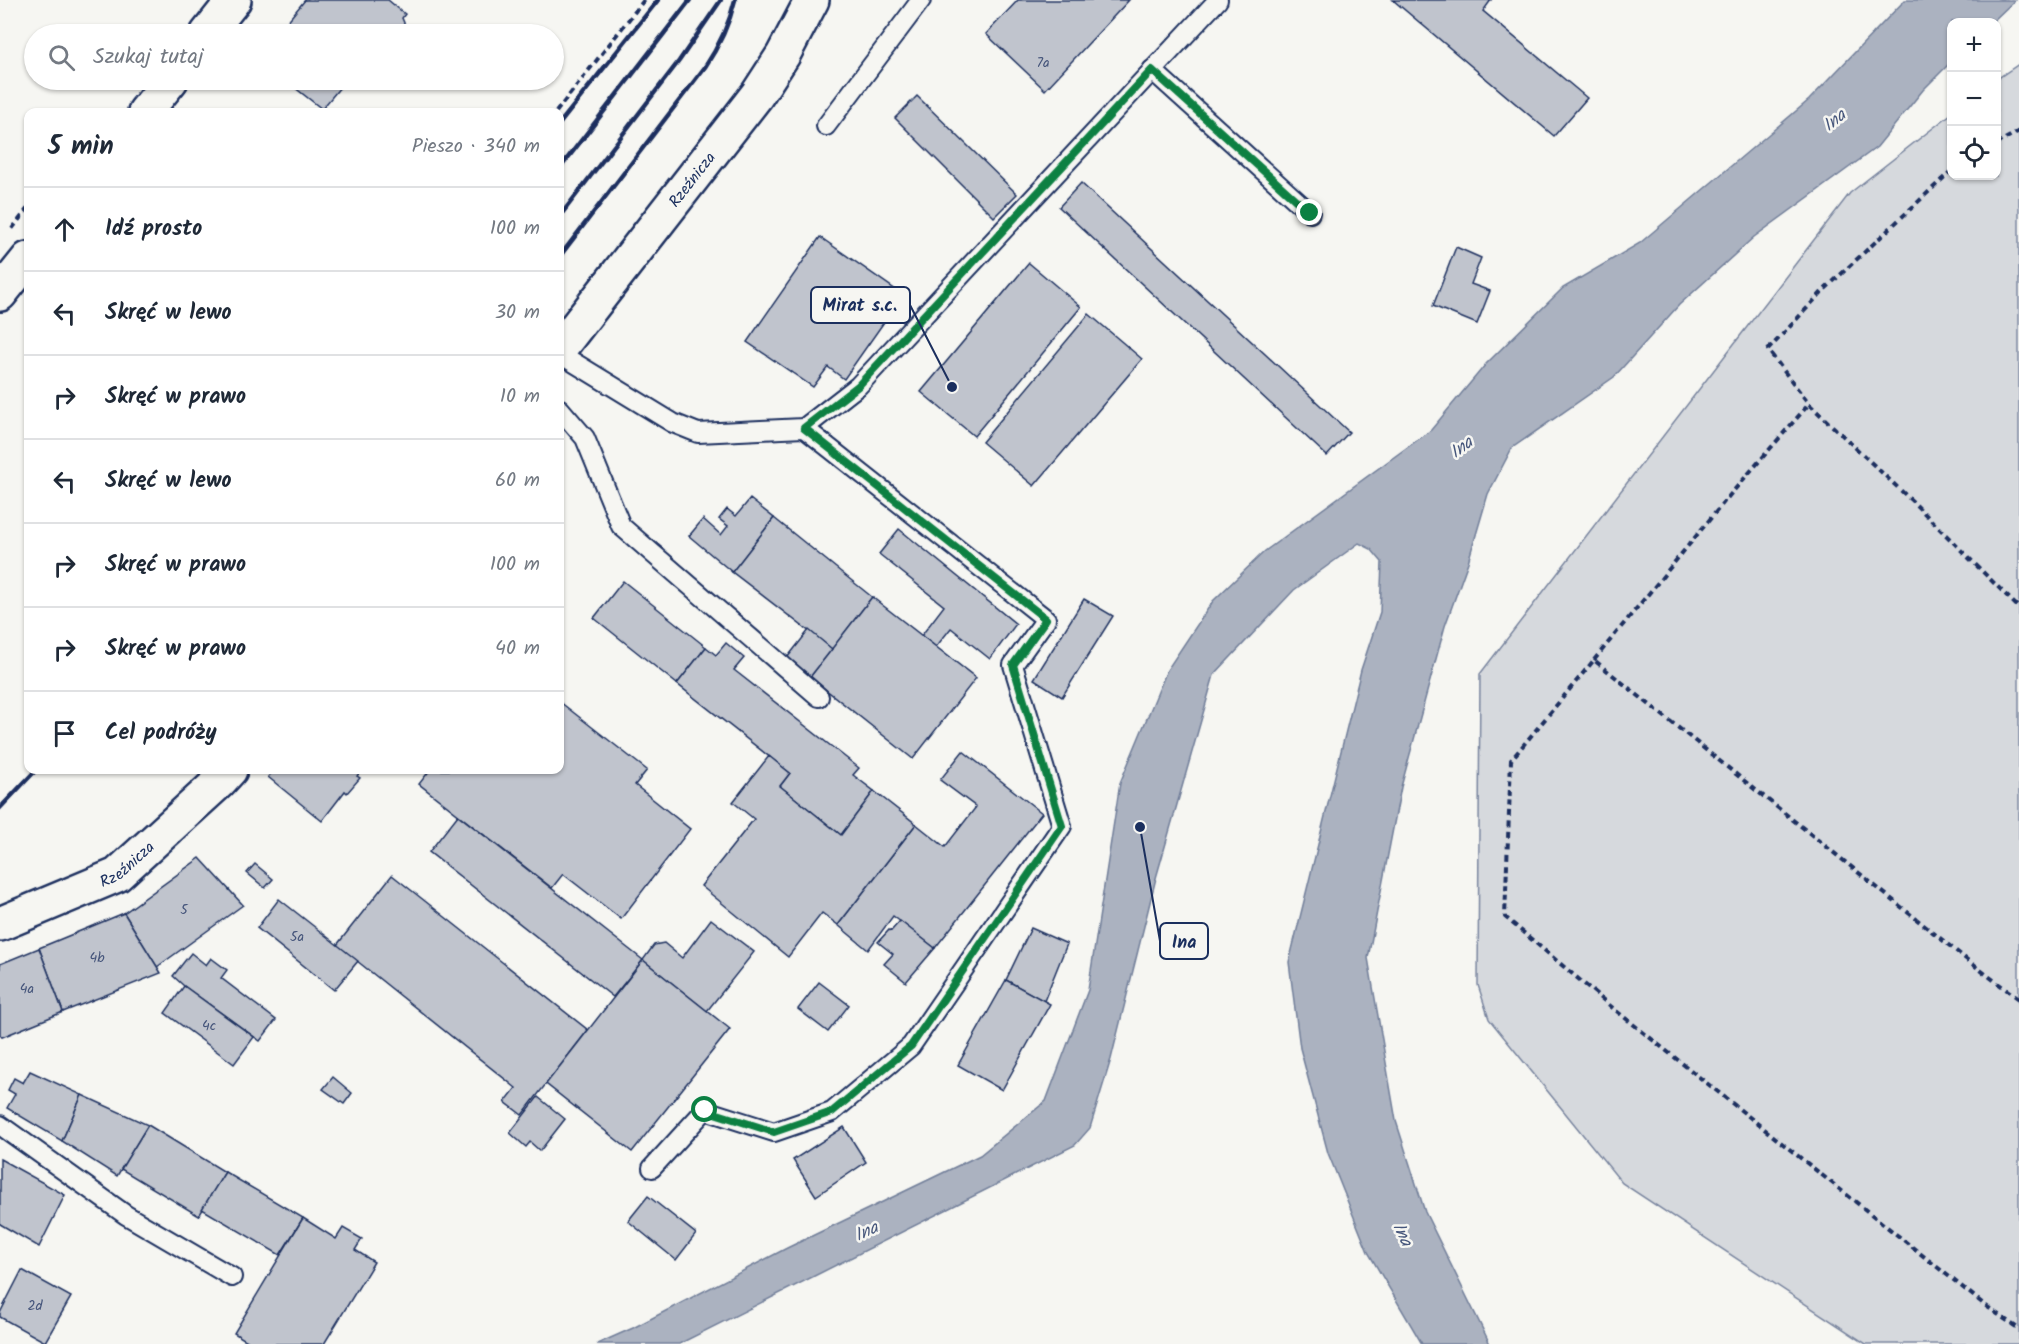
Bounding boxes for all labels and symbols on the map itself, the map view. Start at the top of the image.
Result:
house number: 7a [1036,52,1050,74]
water label: Ina [1817,101,1855,140]
street label: Rzeźnicza [663,147,722,213]
route end [1296,199,1322,225]
callout: Mirat s.c. [811,287,910,323]
text: Mirat s.c. [823,292,897,321]
water label: Ina [1444,429,1481,467]
street label: Rzeźnicza [96,836,161,895]
house number: 5 [180,899,189,921]
callout: Ina [1160,923,1208,959]
house number: 5a [290,926,304,948]
text: Ina [1172,929,1196,958]
house number: 4b [89,947,105,969]
house number: 4a [20,978,34,1000]
house number: 4c [202,1015,216,1037]
route start [691,1096,717,1122]
water label: Ina [850,1213,885,1251]
water label: Ina [1383,1218,1421,1253]
house number: 2d [27,1295,44,1317]

